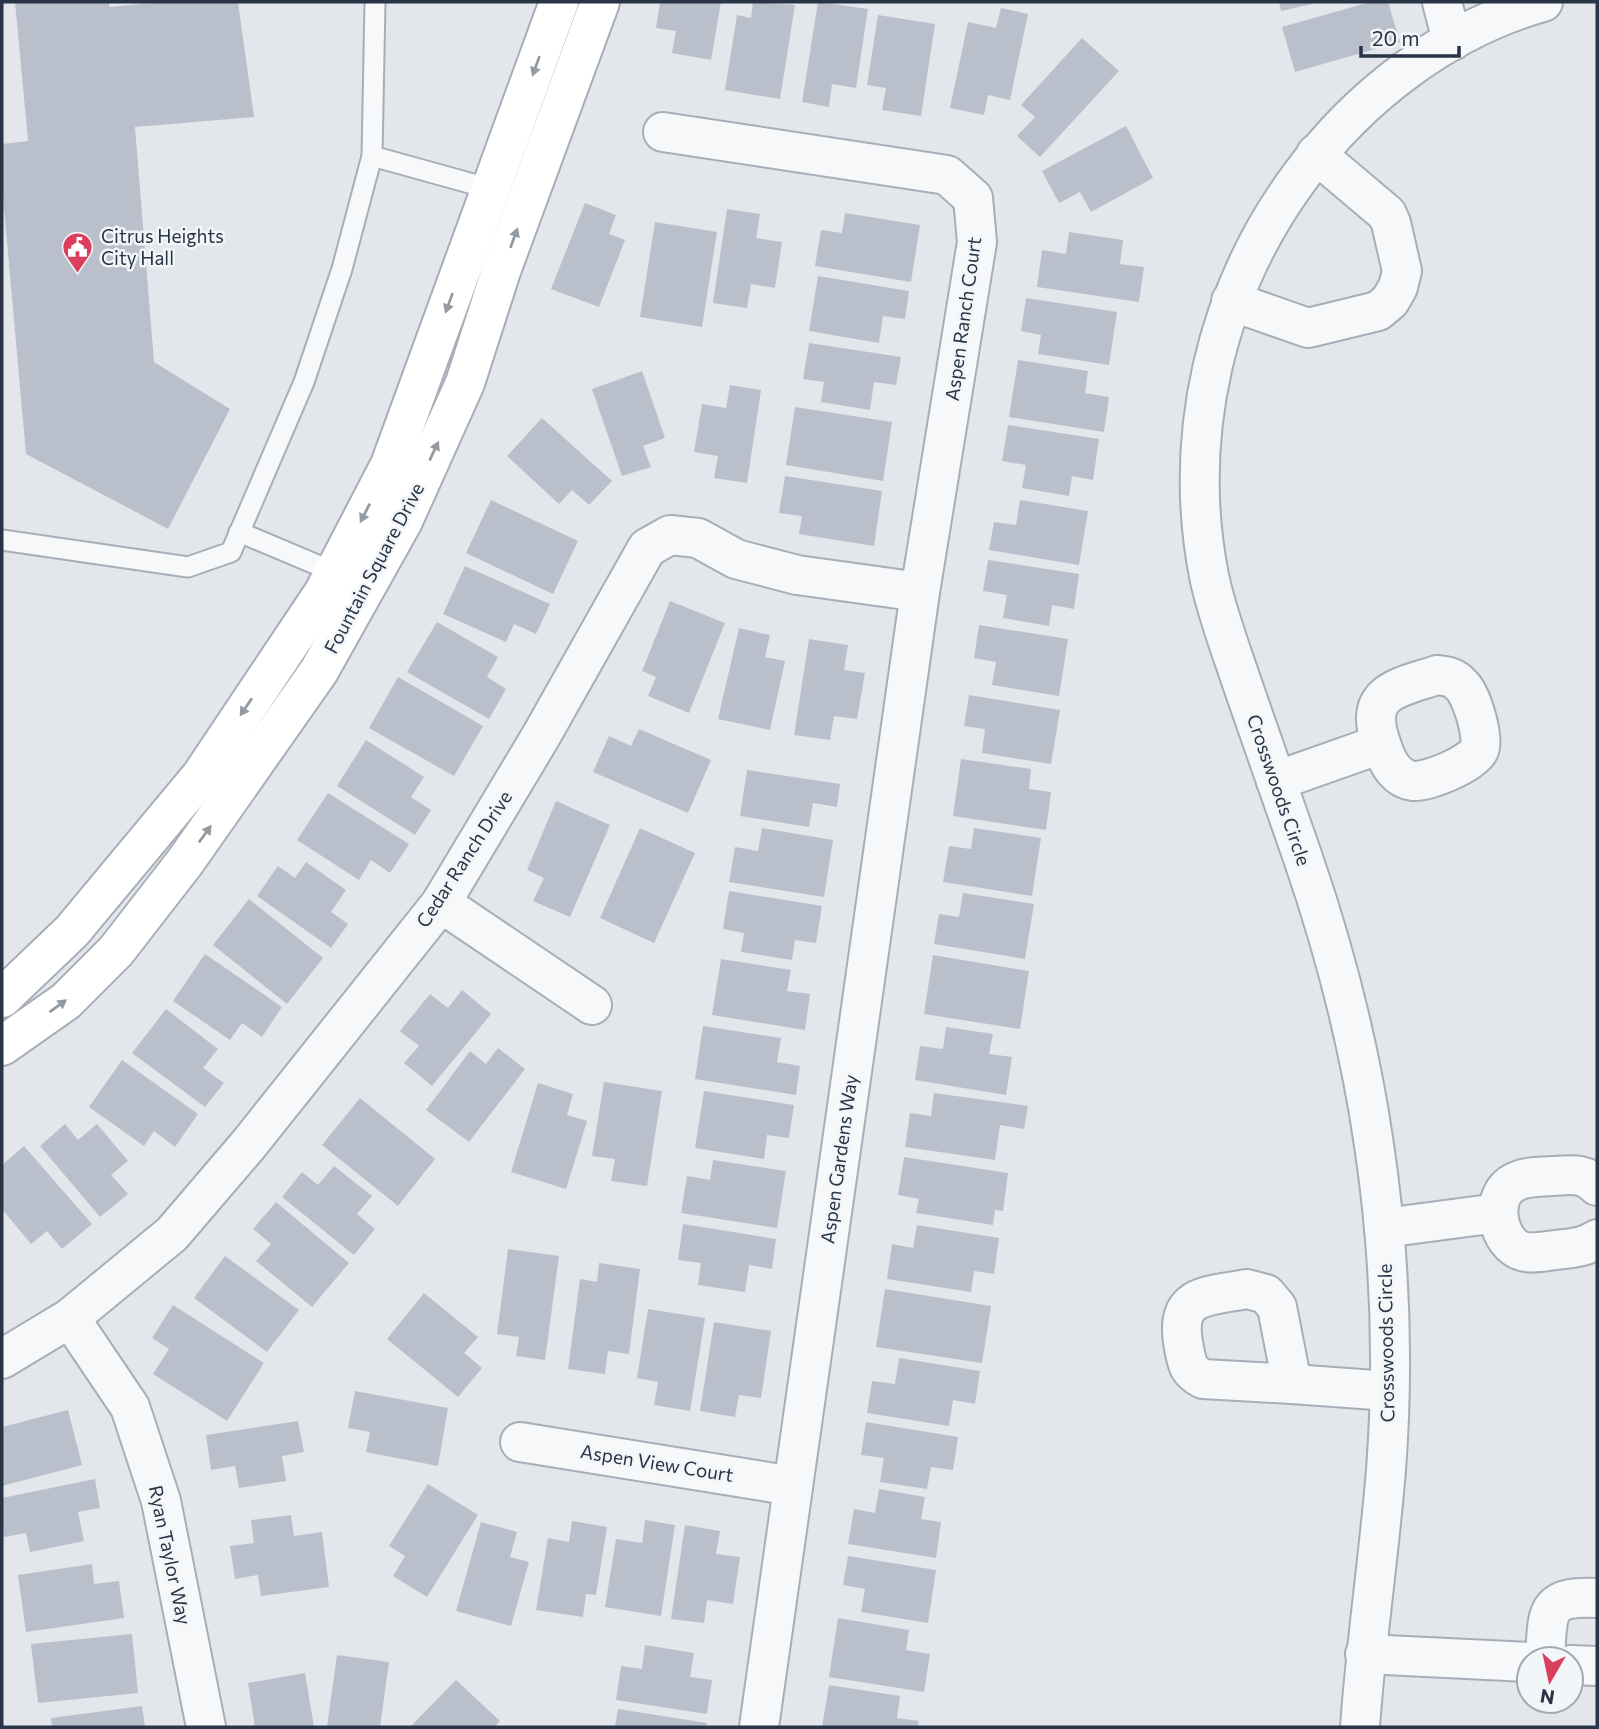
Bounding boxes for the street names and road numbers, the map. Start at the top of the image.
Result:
street label: Aspen Ranch Court [940,235,985,402]
street label: Fountain Square Drive [319,478,428,657]
street label: Crosswoods Circle [1243,711,1316,869]
street label: Cedar Ranch Drive [411,786,516,931]
street label: Aspen Gardens Way [815,1073,862,1245]
street label: Crosswoods Circle [1373,1263,1398,1423]
street label: Aspen View Court [579,1439,735,1486]
street label: Ryan Taylor Way [144,1483,197,1627]

